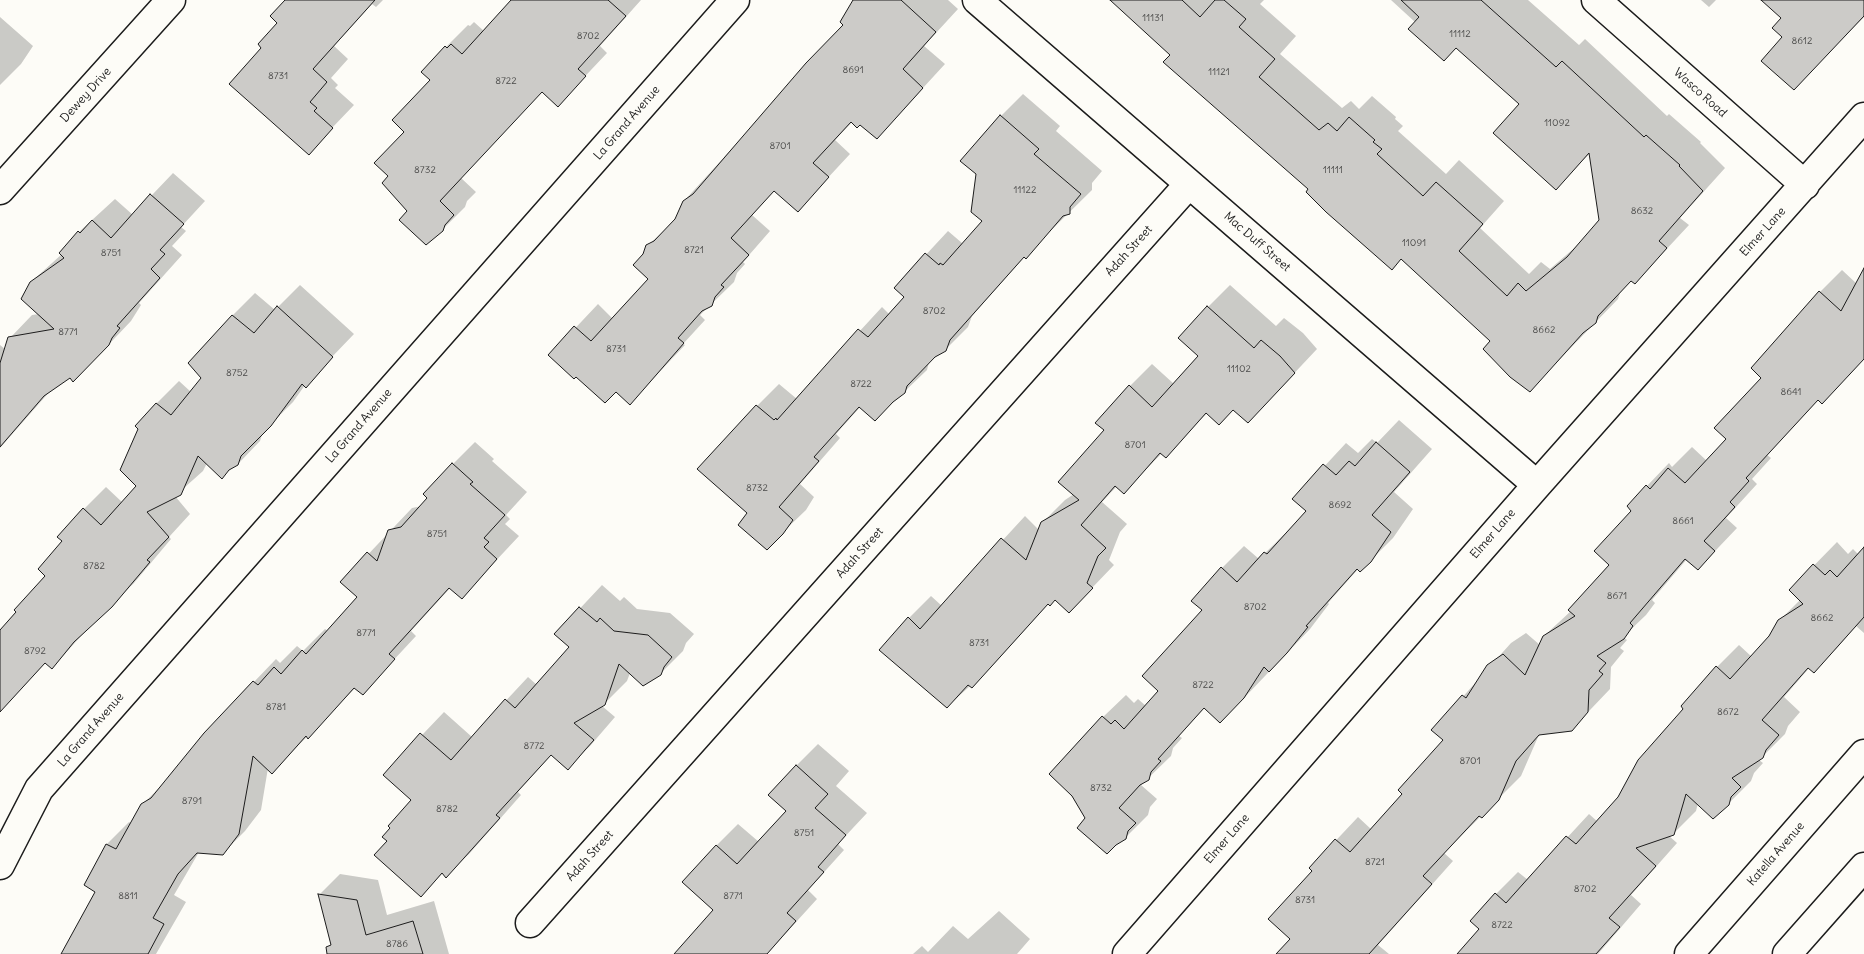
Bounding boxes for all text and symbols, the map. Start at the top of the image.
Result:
house number: 11131 [1142,12,1164,24]
house number: 11112 [1449,28,1471,40]
house number: 8702 [577,30,599,42]
house number: 8612 [1792,35,1812,47]
house number: 8691 [842,64,864,76]
street label: Dewey Drive [58,65,114,125]
street label: Wasco Road [1670,65,1730,121]
house number: 11121 [1208,66,1230,78]
house number: 8731 [268,70,288,82]
house number: 8722 [495,75,517,87]
street label: La Grand Avenue [591,83,663,163]
house number: 11092 [1544,117,1570,129]
house number: 8701 [769,140,791,152]
house number: 8732 [414,164,436,176]
house number: 11111 [1323,164,1343,176]
house number: 11122 [1014,184,1036,196]
street label: Elmer Lane [1737,204,1789,260]
house number: 8632 [1631,205,1653,217]
street label: Mac Duff Street [1221,209,1293,275]
street label: Adah Street [1102,223,1156,279]
house number: 11091 [1402,237,1426,249]
house number: 8721 [684,244,704,256]
house number: 8751 [101,247,121,259]
house number: 8702 [923,305,945,317]
house number: 8662 [1533,324,1555,336]
house number: 8771 [58,326,78,338]
house number: 8731 [606,343,626,355]
house number: 11102 [1227,363,1251,375]
house number: 8752 [226,367,248,379]
house number: 8722 [850,378,872,390]
street label: La Grand Avenue [323,386,395,466]
house number: 8641 [1780,386,1802,398]
house number: 8701 [1124,439,1146,451]
house number: 8732 [746,482,768,494]
house number: 8692 [1329,499,1351,511]
street label: Elmer Lane [1467,506,1519,562]
house number: 8661 [1672,515,1694,527]
street label: Adah Street [833,525,887,581]
house number: 8751 [427,528,447,540]
house number: 8782 [83,560,105,572]
house number: 8671 [1607,590,1627,602]
house number: 8702 [1244,601,1266,613]
house number: 8662 [1811,612,1833,624]
house number: 8771 [356,627,376,639]
house number: 8731 [969,637,989,649]
house number: 8792 [24,645,46,657]
house number: 8722 [1192,679,1214,691]
street label: La Grand Avenue [55,690,127,770]
house number: 8781 [266,701,286,713]
house number: 8672 [1717,706,1739,718]
house number: 8772 [523,740,545,752]
house number: 8701 [1459,755,1481,767]
house number: 8732 [1090,782,1112,794]
house number: 8791 [182,795,202,807]
house number: 8782 [436,803,458,815]
street label: Elmer Lane [1201,811,1253,867]
street label: Katella Avenue [1744,819,1808,889]
house number: 8751 [794,827,814,839]
street label: Adah Street [563,828,617,884]
house number: 8721 [1365,856,1385,868]
house number: 8702 [1574,883,1596,895]
house number: 8811 [118,890,138,902]
house number: 8771 [723,890,743,902]
house number: 8731 [1295,894,1315,906]
house number: 8722 [1491,919,1513,931]
house number: 8786 [386,938,408,950]

